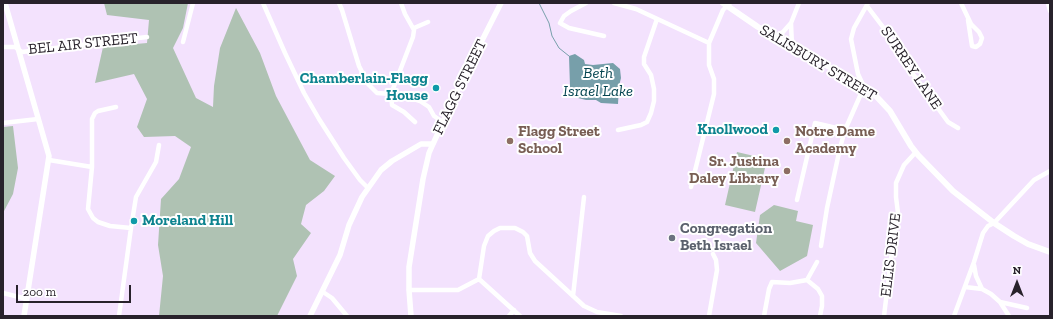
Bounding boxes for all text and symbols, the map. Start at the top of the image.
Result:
street label: SALISBURY STREET [756,21,880,105]
street label: SURREY LANE [877,23,945,113]
street label: BEL AIR STREET [27,29,139,59]
street label: FLAGG STREET [429,37,491,137]
water label: Beth Israel Lake [563,63,633,101]
place label: Chamberlain-Flagg House [300,70,428,105]
marker: Chamberlain-Flagg House [431,83,441,93]
place label: Knollwood [697,121,768,139]
place label: Flagg Street School [518,123,600,158]
place label: Notre Dame Academy [795,123,875,158]
marker: Knollwood [771,125,781,135]
marker: Flagg Street School [505,136,515,146]
marker: Notre Dame Academy [782,136,792,146]
place label: Sr. Justina Daley Library [689,153,779,188]
marker: Sr. Justina Daley Library [782,166,792,176]
place label: Moreland Hill [142,212,233,230]
street label: ELLIS DRIVE [877,212,905,298]
marker: Moreland Hill [129,216,139,226]
place label: Congregation Beth Israel [680,220,772,255]
marker: Congregation Beth Israel [667,233,677,243]
north arrow [997,263,1037,303]
text: N [1013,264,1021,277]
scale bar [18,277,133,303]
text: 200 m [23,285,56,299]

